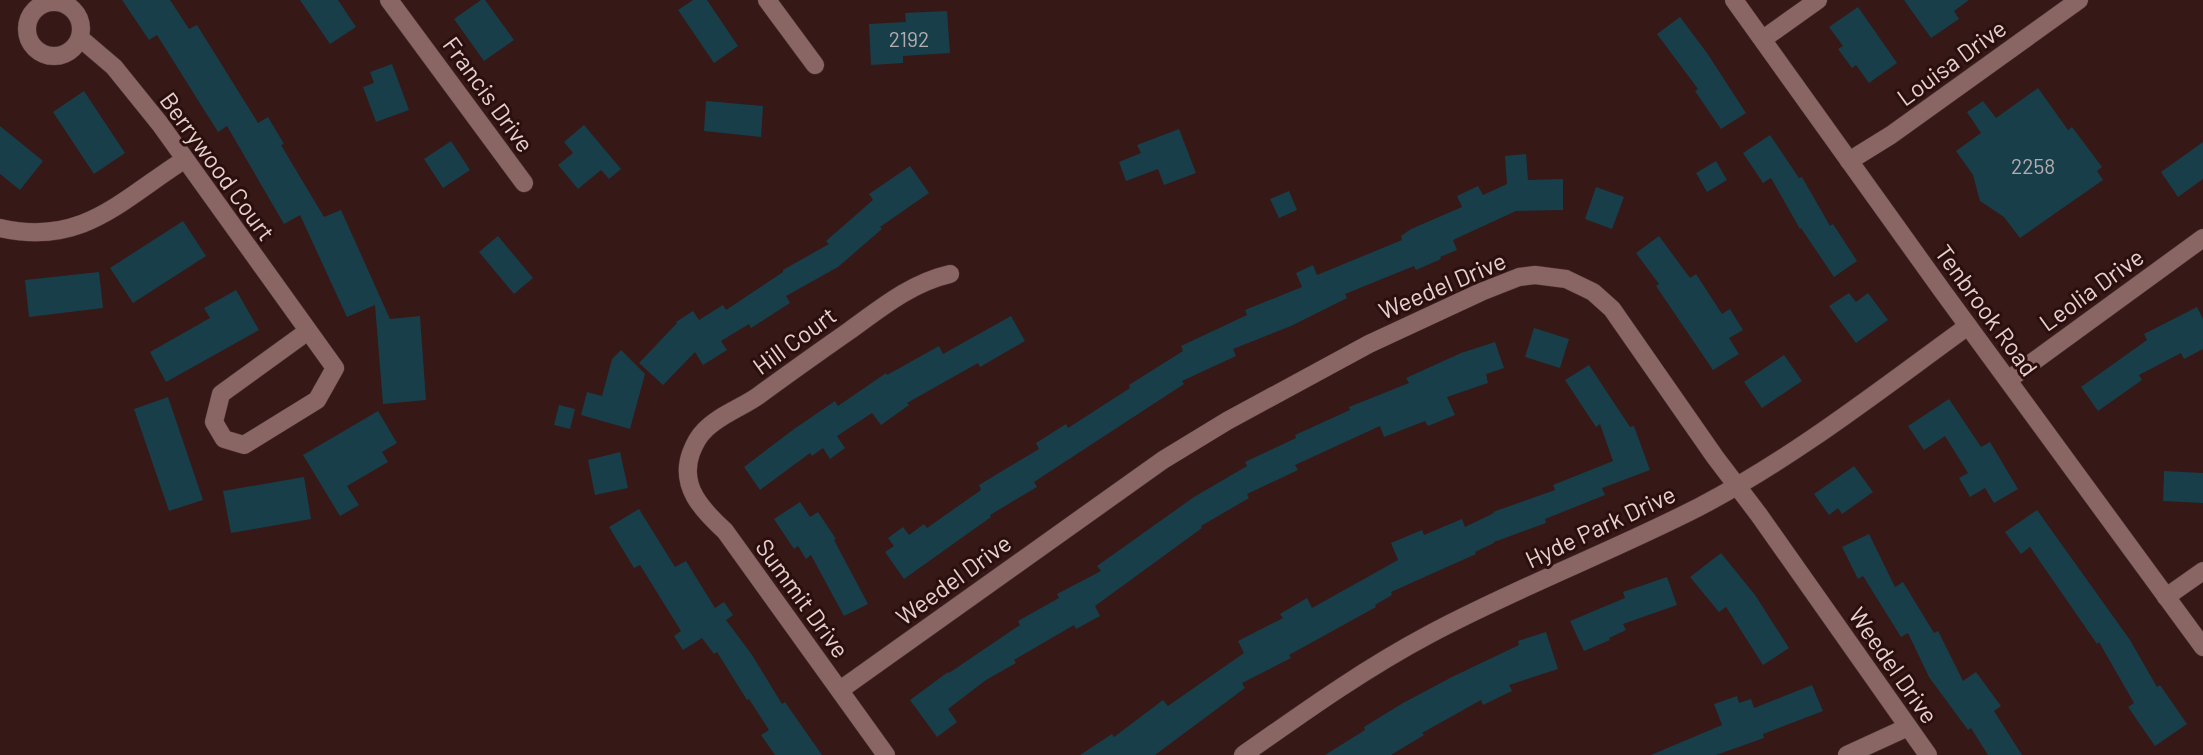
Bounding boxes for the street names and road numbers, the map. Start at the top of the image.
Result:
street label: Louisa Drive [1891,13,2011,111]
street label: Francis Drive [437,31,541,157]
street label: Berrywood Court [154,86,282,246]
street label: Tenbrook Road [1930,239,2044,381]
street label: Leolia Drive [2033,242,2149,336]
street label: Weedel Drive [1374,245,1510,325]
street label: Hill Court [747,300,841,380]
street label: Hyde Park Drive [1520,479,1680,573]
street label: Weedel Drive [890,528,1016,630]
street label: Summit Drive [750,533,856,663]
street label: Weedel Drive [1843,601,1945,729]

